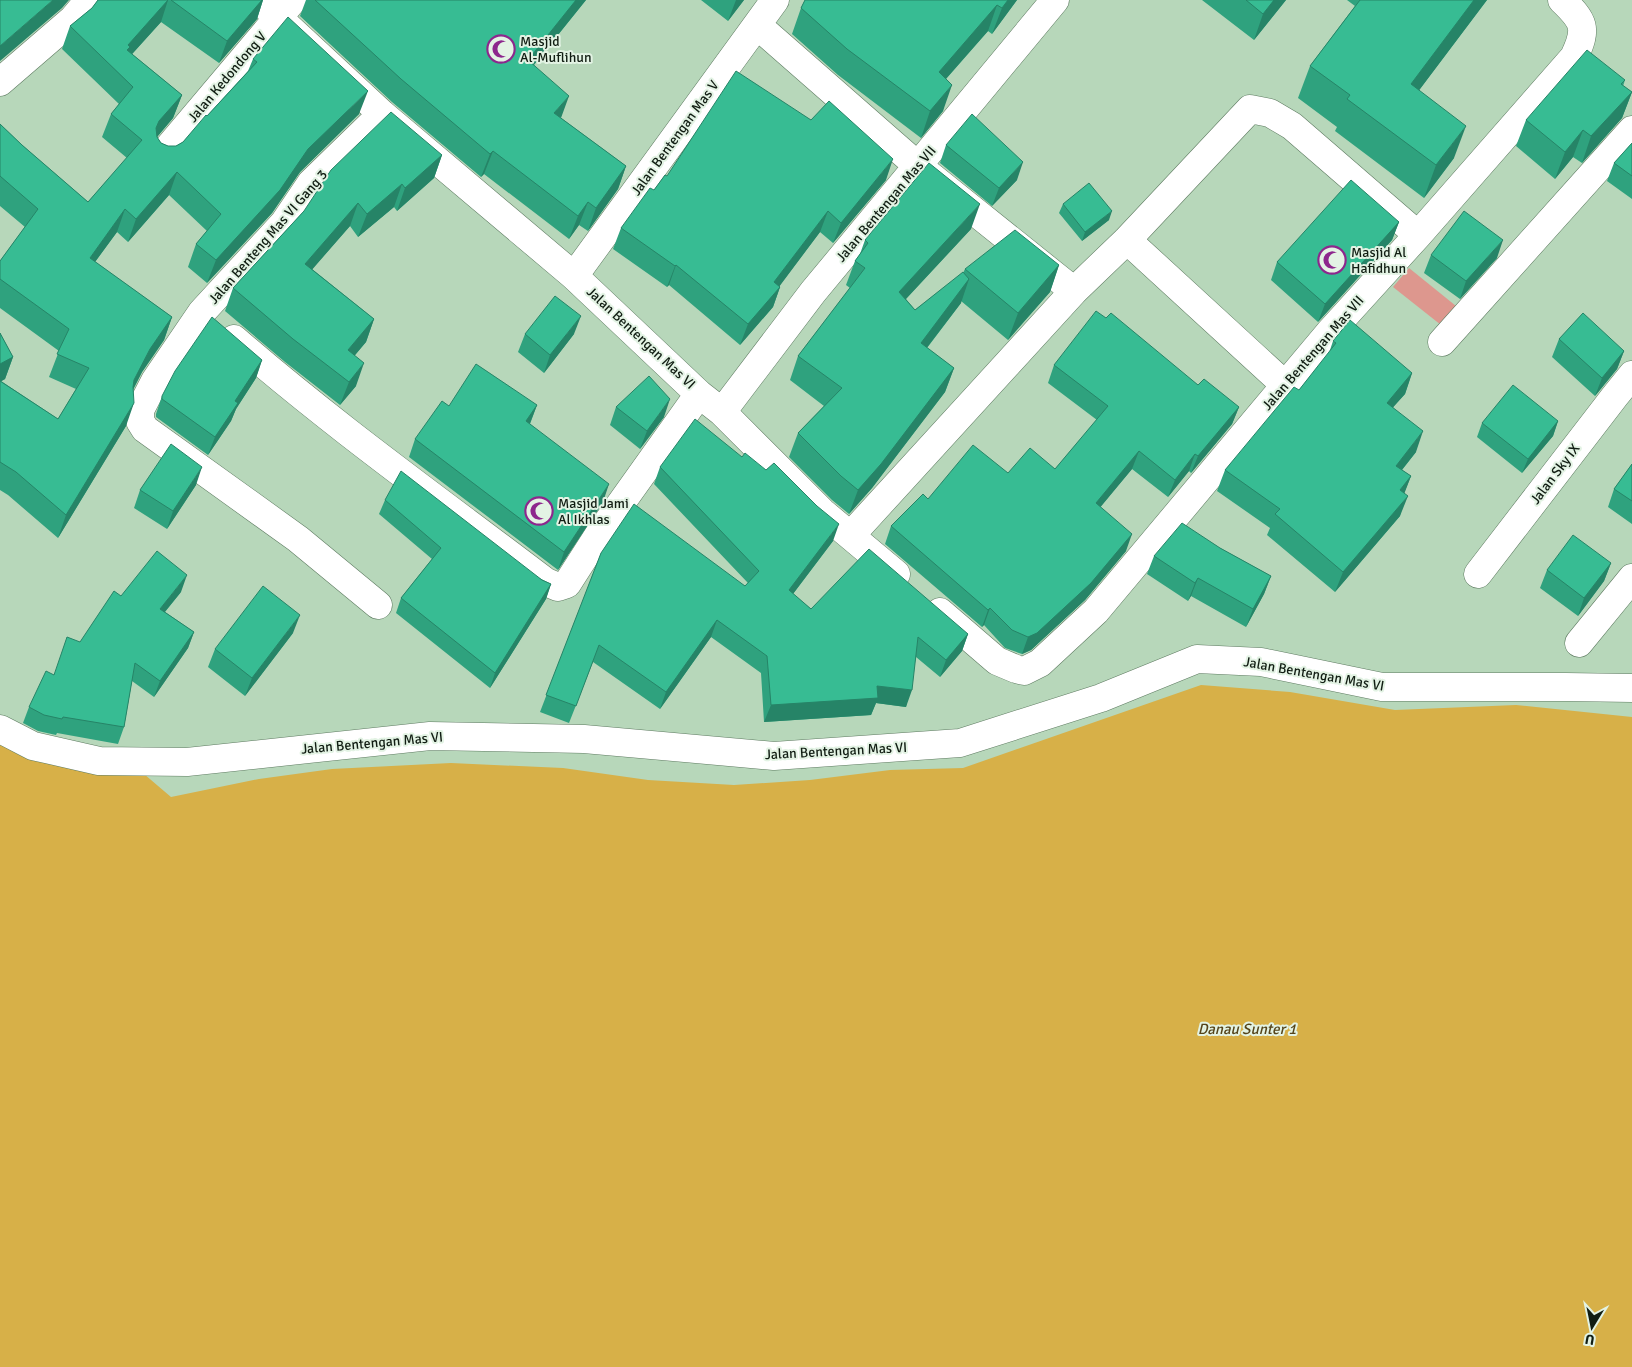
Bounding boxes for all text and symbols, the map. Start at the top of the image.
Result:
street label: Jalan Kedondong V [184,28,270,126]
place label: Masjid Al-Muflihun [520,33,592,66]
mosque icon: Masjid Al-Muflihun [486,34,516,64]
street label: Jalan Bentengan Mas V [627,77,723,199]
street label: Jalan Bentengan Mas VII [832,142,940,266]
street label: Jalan Benteng Mas VI Gang 3 [205,166,331,308]
place label: Masjid Al Hafidhun [1351,244,1406,277]
mosque icon: Masjid Al Hafidhun [1317,245,1347,275]
street label: Jalan Bentengan Mas VI [583,283,699,393]
street label: Jalan Bentengan Mas VII [1259,292,1367,414]
street label: Jalan Sky IX [1527,440,1583,508]
place label: Masjid Jami Al Ikhlas [558,495,629,528]
mosque icon: Masjid Jami Al Ikhlas [524,496,554,526]
street label: Jalan Bentengan Mas VI [1242,653,1386,695]
street label: Jalan Bentengan Mas VI [300,728,444,758]
street label: Jalan Bentengan Mas VI [764,739,908,763]
water label: Danau Sunter 1 [1198,1020,1296,1038]
north arrow [1567,1302,1617,1352]
text: U [1584,1330,1596,1349]

